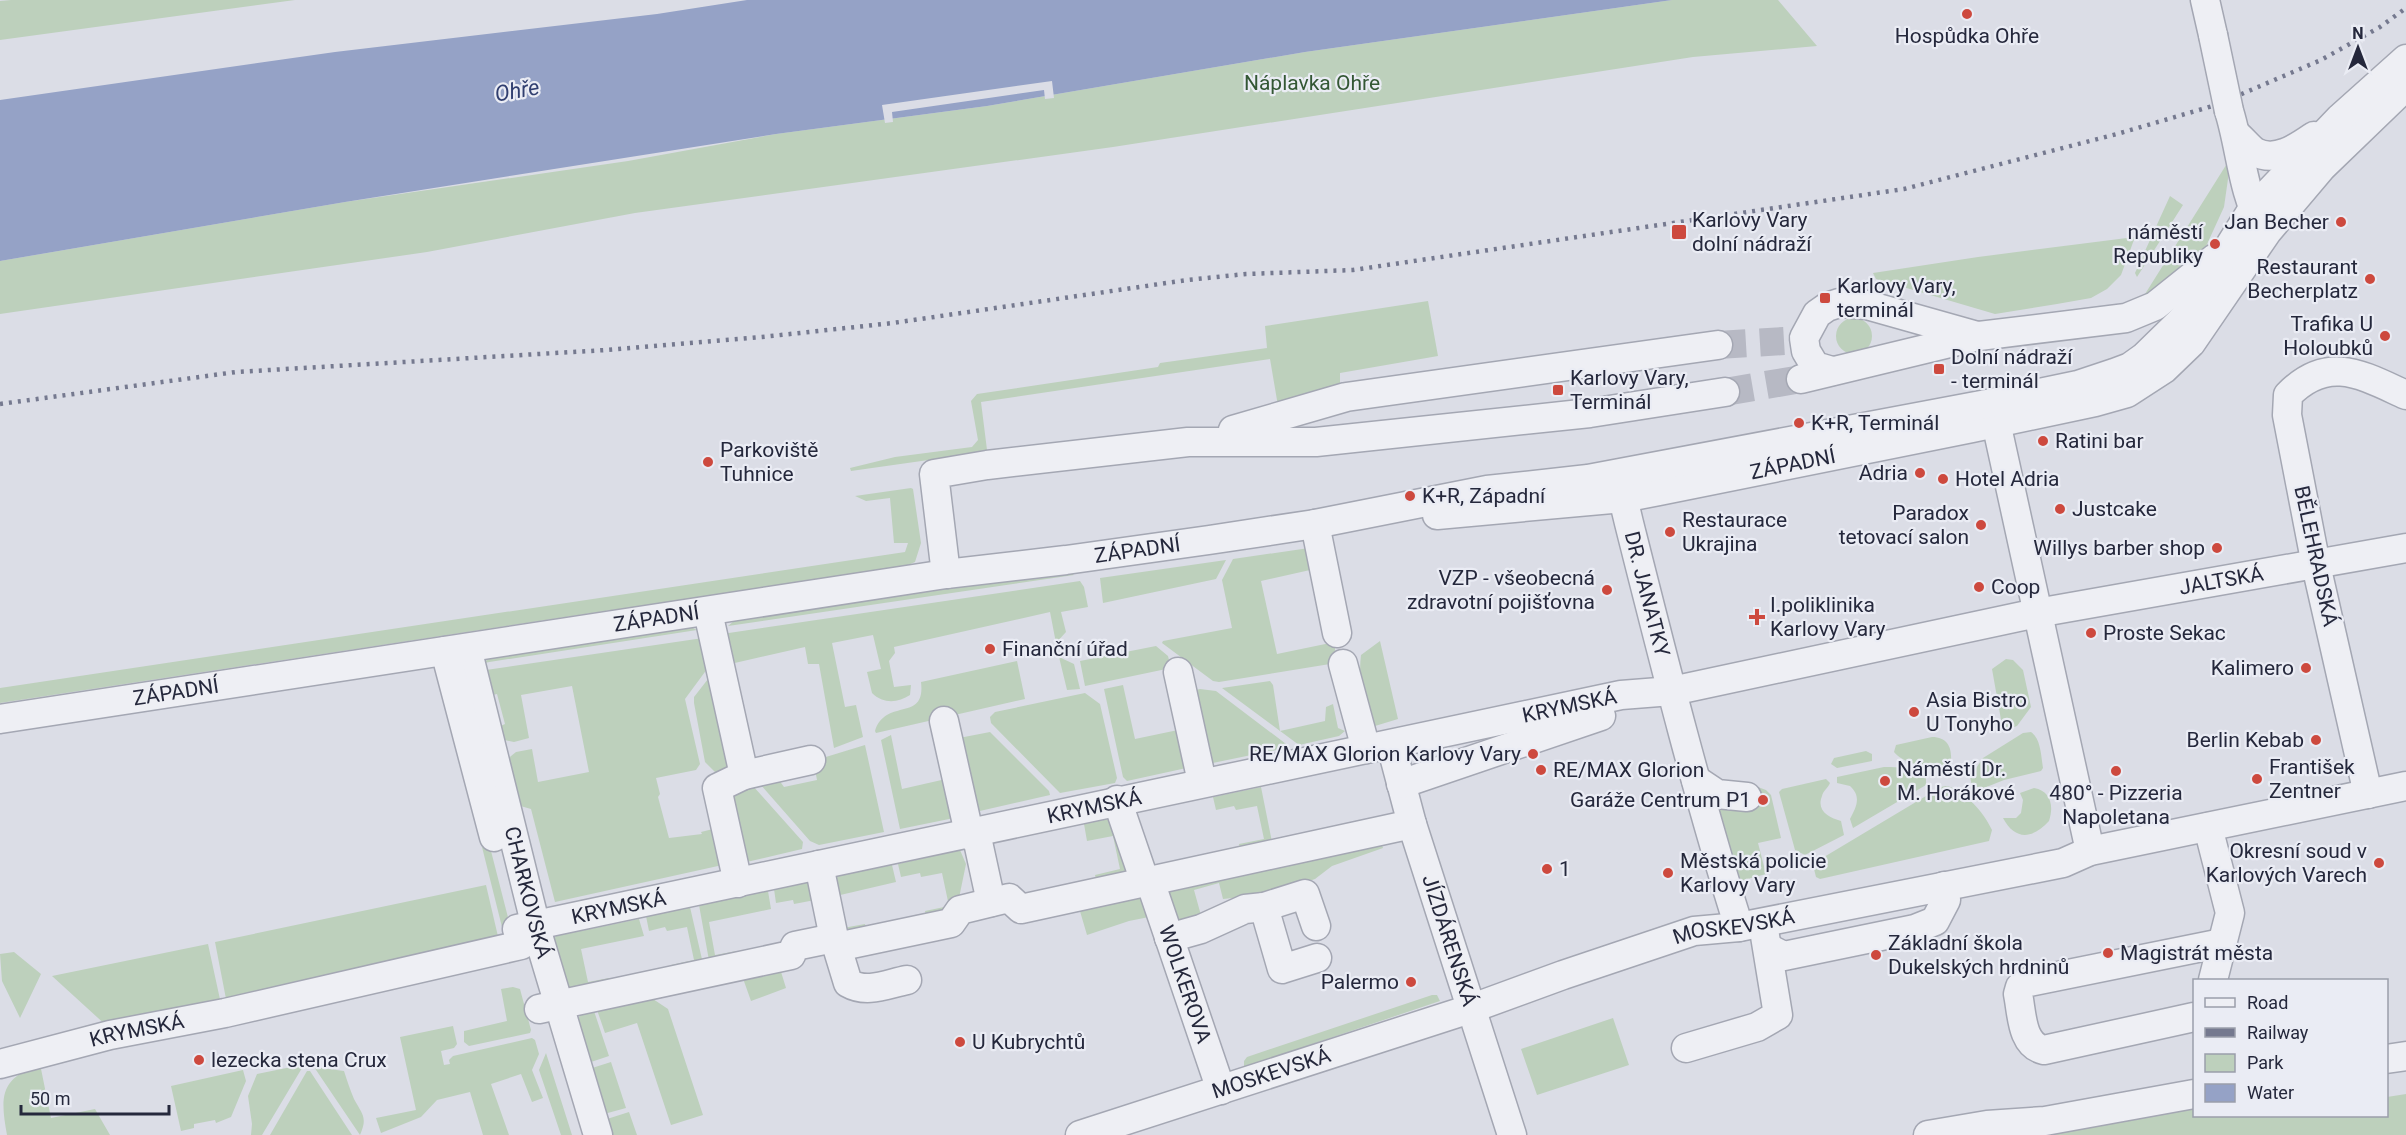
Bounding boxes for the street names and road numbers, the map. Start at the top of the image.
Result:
street label: ZÁPADNÍ [1748,444,1839,484]
street label: BĚLEHRADSKÁ [2289,484,2343,629]
street label: DR. JANATKY [1620,529,1675,660]
street label: ZÁPADNÍ [1093,532,1183,568]
street label: JALTSKÁ [2177,561,2266,600]
street label: ZÁPADNÍ [612,600,702,637]
street label: ZÁPADNÍ [131,673,222,710]
street label: KRYMSKÁ [1520,684,1619,728]
street label: KRYMSKÁ [1045,785,1144,828]
street label: CHARKOVSKÁ [500,824,556,962]
street label: JÍZDÁRENSKÁ [1417,872,1482,1009]
street label: KRYMSKÁ [569,886,668,929]
street label: MOSKEVSKÁ [1670,904,1797,949]
street label: WOLKEROVA [1154,922,1216,1047]
street label: KRYMSKÁ [87,1009,186,1052]
street label: MOSKEVSKÁ [1209,1043,1334,1104]

